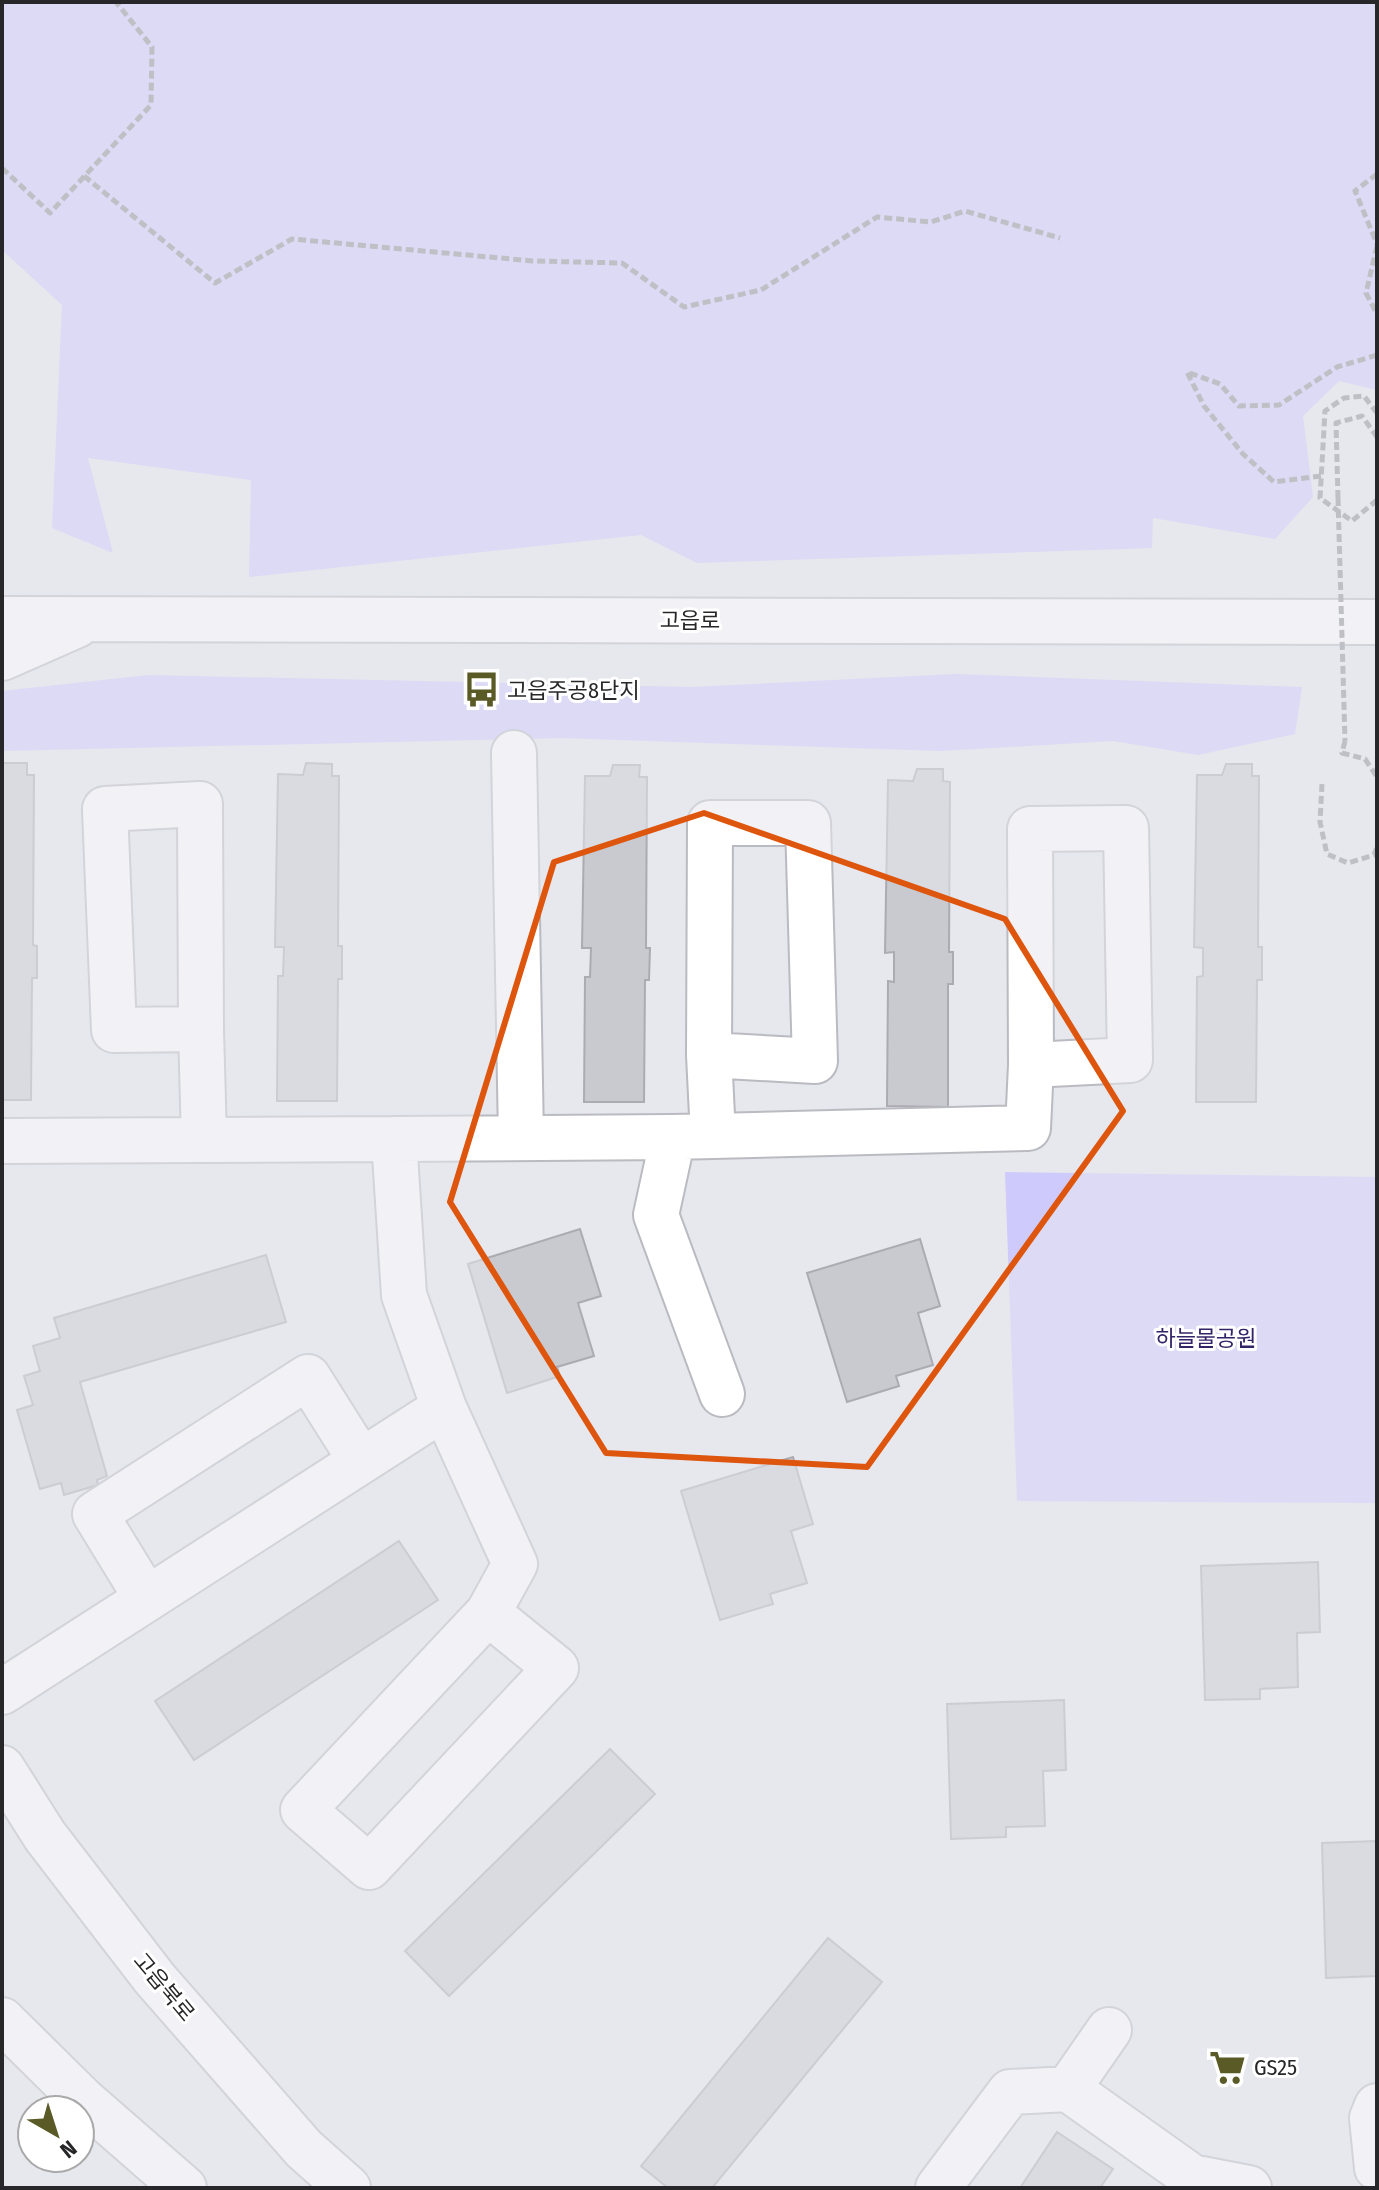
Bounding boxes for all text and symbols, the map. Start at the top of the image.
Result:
street label: 고읍로 [660,607,720,634]
bus stop icon: 고읍주공8단지 [462,671,500,709]
place label: 고읍주공8단지 [507,677,639,704]
park label: 하늘물공원 [1155,1325,1257,1352]
street label: 고읍북로 [128,1947,200,2027]
supermarket icon: GS25 [1209,2048,1247,2086]
place label: GS25 [1254,2054,1297,2081]
north arrow [16,2094,96,2174]
text: N [55,2135,82,2164]

